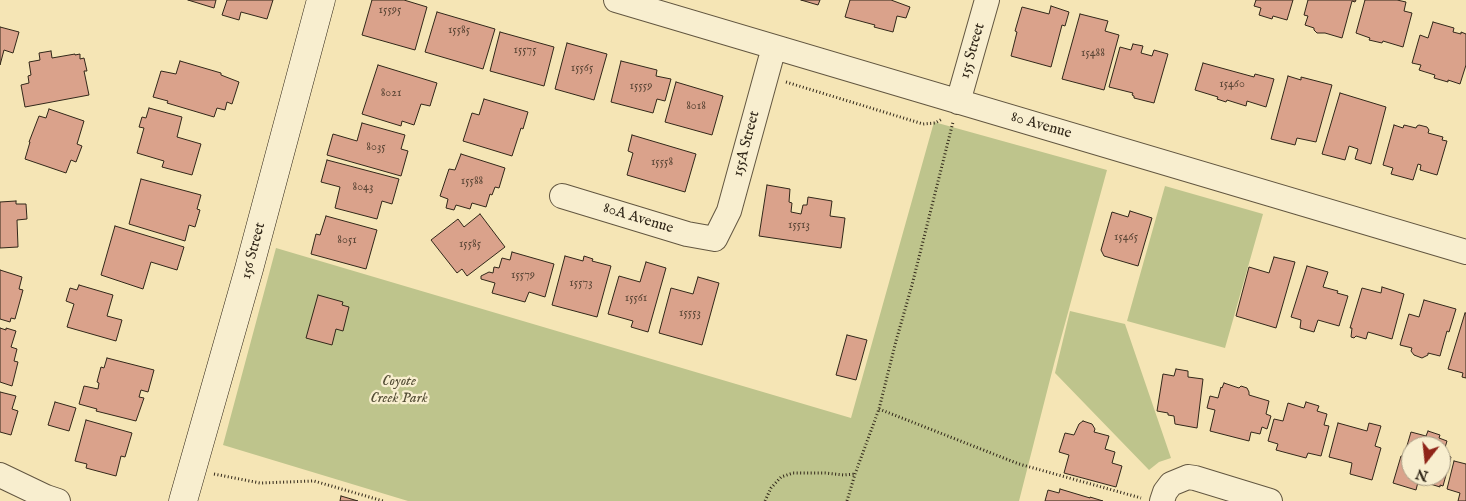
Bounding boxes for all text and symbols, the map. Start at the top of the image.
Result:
house number: 15595 [379,4,401,18]
street label: 155 Street [956,21,990,81]
house number: 15585 [448,24,470,38]
house number: 15575 [513,44,537,58]
house number: 15488 [1081,47,1105,61]
house number: 15565 [571,62,593,76]
house number: 15460 [1219,78,1245,92]
house number: 15559 [630,80,652,94]
house number: 8021 [381,87,401,101]
house number: 8018 [686,100,706,114]
street label: 155A Street [730,109,764,179]
street label: 80 Avenue [1009,109,1073,143]
house number: 8035 [366,141,386,155]
house number: 15558 [651,156,673,170]
house number: 15588 [461,175,483,189]
house number: 8043 [353,181,373,195]
street label: 80A Avenue [601,200,675,238]
house number: 15513 [788,219,810,233]
street label: 156 Street [238,221,270,281]
house number: 15465 [1114,231,1138,245]
house number: 8051 [337,234,357,248]
house number: 15585 [459,238,481,252]
house number: 15579 [511,269,535,283]
house number: 15573 [569,277,593,291]
house number: 15561 [625,292,647,306]
house number: 15553 [679,307,701,321]
park label: Coyote Creek Park [370,373,428,408]
north arrow [1401,436,1451,486]
text: N [1414,464,1430,485]

